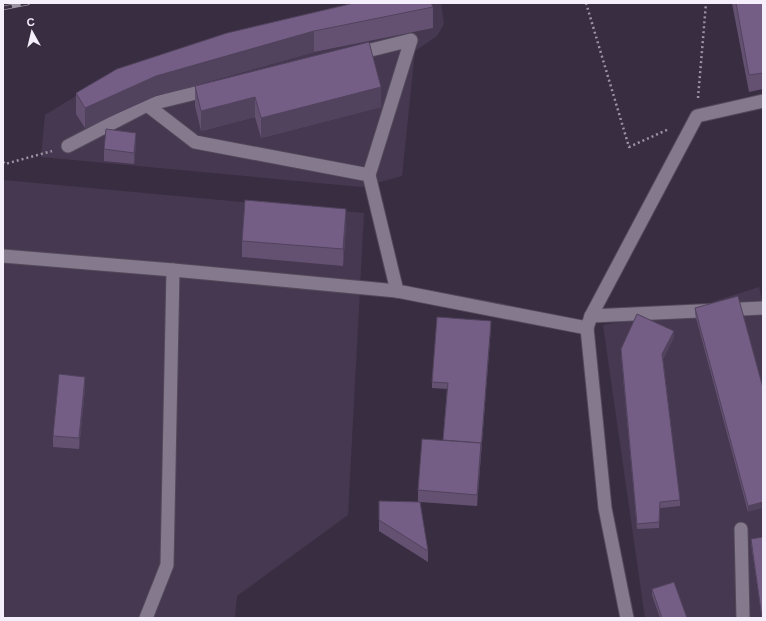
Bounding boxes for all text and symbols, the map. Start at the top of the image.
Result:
north arrow [12,12,52,52]
text: С [26,16,35,29]

